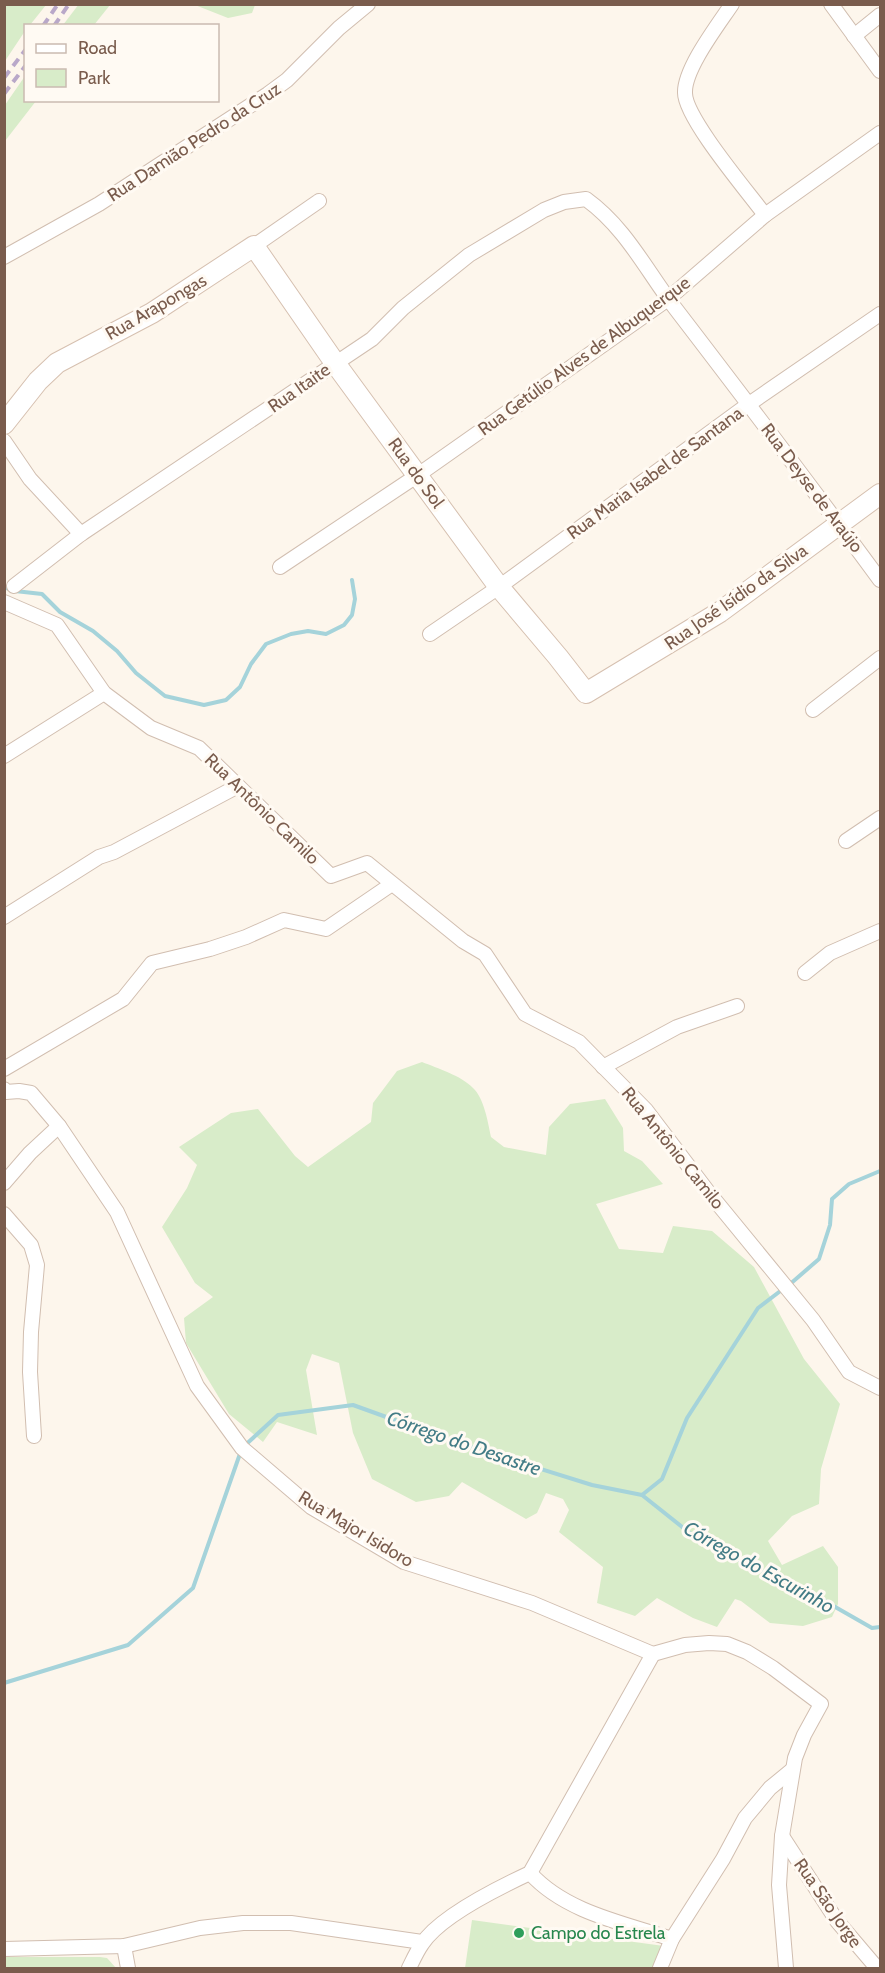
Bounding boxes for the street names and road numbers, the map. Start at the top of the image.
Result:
street label: Rua Damião Pedro da Cruz [103,77,285,206]
street label: Rua Arapongas [102,269,210,345]
street label: Rua Getúlio Alves de Albuquerque [474,272,694,440]
street label: Rua Itaite [264,359,334,417]
street label: Rua Maria Isabel de Santana [563,402,747,544]
street label: Rua Deyse de Araújo [756,419,868,557]
street label: Rua do Sol [383,434,449,513]
street label: Rua José Isídio da Silva [660,539,812,655]
street label: Rua Antônio Camilo [200,749,324,869]
street label: Rua Antônio Camilo [617,1082,729,1214]
street label: Rua Major Isidoro [294,1486,418,1572]
street label: Rua São Jorge [789,1854,867,1952]

